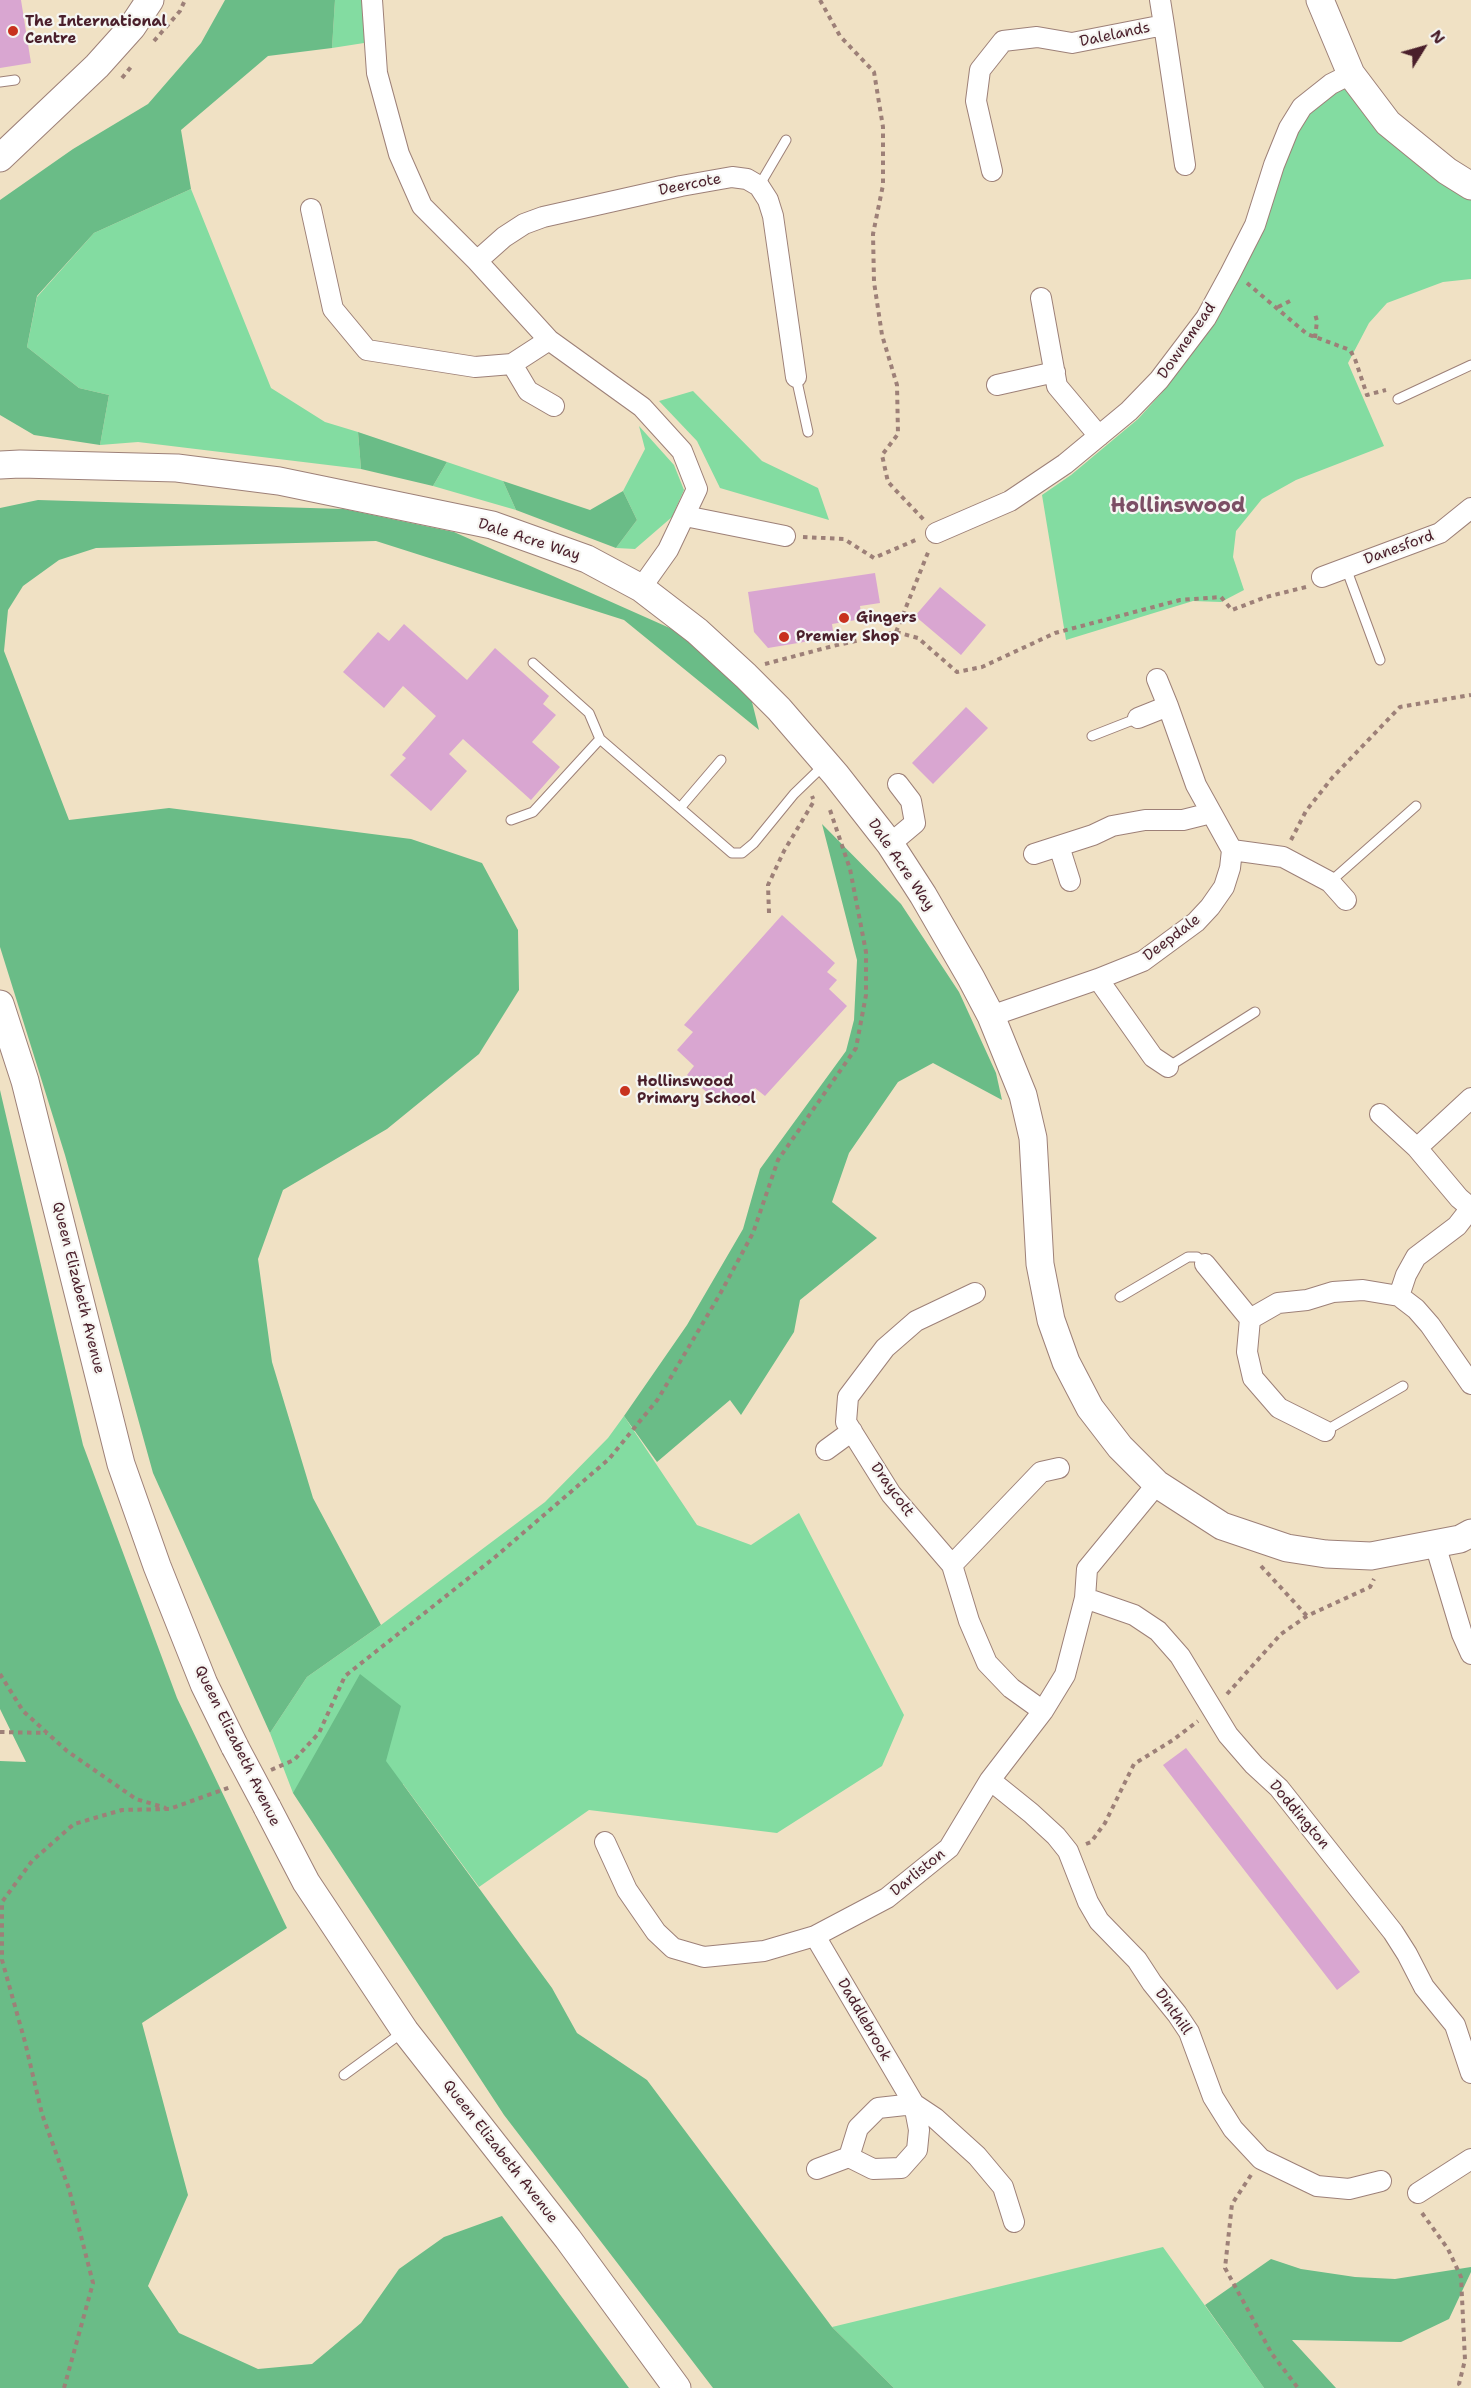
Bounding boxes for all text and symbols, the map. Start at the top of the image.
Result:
place label: The International Centre [25,13,167,48]
north arrow [1393,18,1453,78]
street label: Dalelands [1078,19,1152,51]
marker: The International Centre [6,24,20,38]
text: N [1426,25,1450,48]
street label: Deercote [657,170,723,200]
street label: Downemead [1154,299,1220,383]
district label: Hollinswood [1110,494,1246,520]
street label: Dale Acre Way [476,515,582,565]
street label: Danesford [1361,527,1437,569]
place label: Gingers [856,609,917,627]
marker: Gingers [837,611,851,625]
place label: Premier Shop [796,628,899,646]
marker: Premier Shop [777,630,791,644]
street label: Dale Acre Way [864,816,938,914]
street label: Deepdale [1140,911,1204,965]
place label: Hollinswood Primary School [637,1073,756,1108]
marker: Hollinswood Primary School [618,1084,632,1098]
street label: Queen Elizabeth Avenue [48,1200,108,1376]
street label: Draycott [866,1459,918,1521]
street label: Queen Elizabeth Avenue [190,1663,284,1829]
street label: Doddington [1265,1777,1333,1853]
street label: Darliston [887,1845,949,1901]
street label: Daddlebrook [833,1976,895,2064]
street label: Dinthill [1151,1986,1195,2038]
street label: Queen Elizabeth Avenue [439,2077,561,2227]

